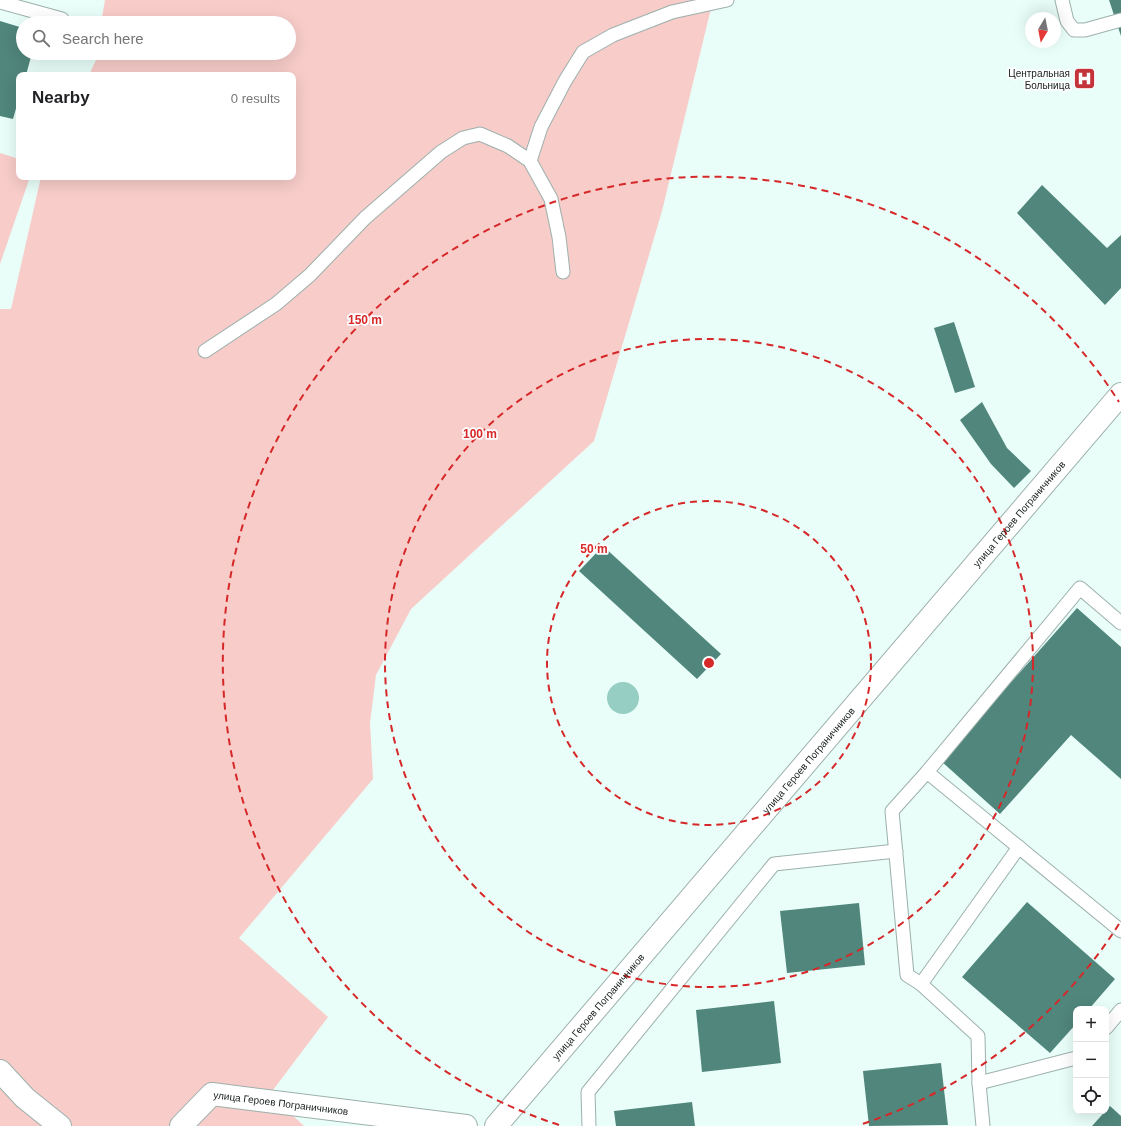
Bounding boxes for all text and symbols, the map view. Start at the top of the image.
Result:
north arrow [1025,12,1061,48]
search box [16,16,296,60]
icon: search [30,27,52,49]
text: Search here [62,30,144,47]
hospital icon: Центральная Больница [1072,66,1098,92]
place label: Центральная Больница [1008,68,1070,91]
text: Nearby [32,88,90,107]
text: 0 results [231,91,280,106]
text: 150 m [348,313,382,327]
text: 100 m [463,427,497,441]
street label: улица Героев Пограничников [971,459,1067,569]
text: 50 m [580,542,608,556]
centre of rings [702,656,716,670]
street label: улица Героев Пограничников [760,705,857,816]
street label: улица Героев Пограничников [550,952,647,1062]
map controls [1073,1006,1109,1114]
button: + [1073,1006,1109,1042]
button: − [1073,1042,1109,1078]
button: locate [1073,1078,1109,1114]
street label: улица Героев Пограничников [213,1089,349,1117]

